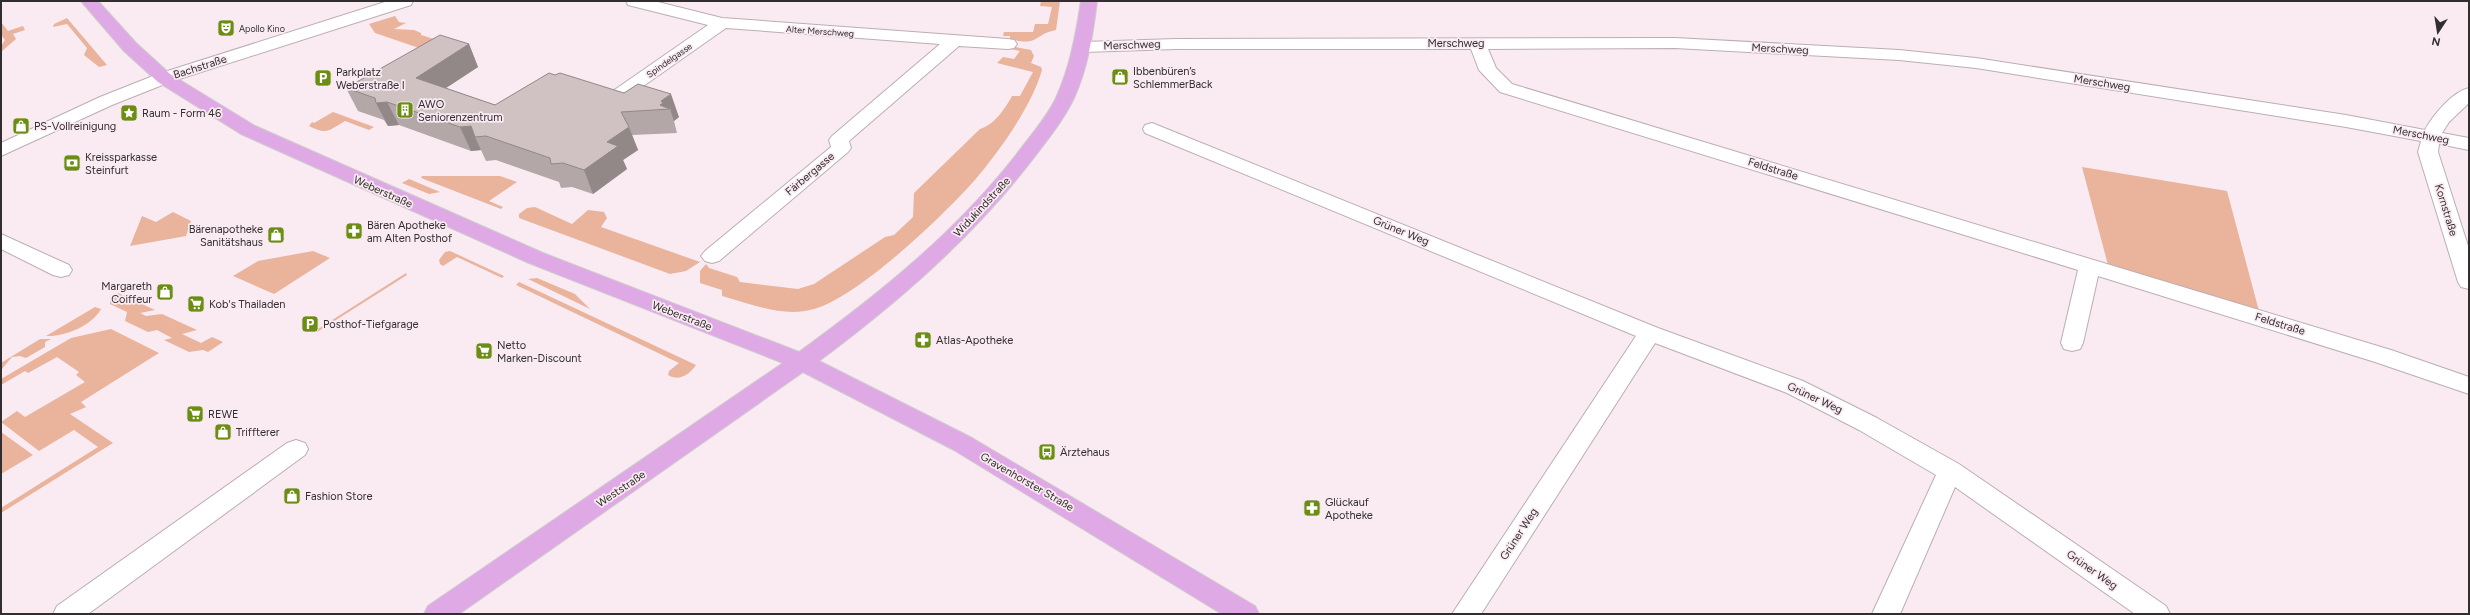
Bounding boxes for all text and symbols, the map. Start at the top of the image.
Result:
north arrow [2418,12,2458,52]
theatre icon: Apollo Kino [216,18,236,38]
place label: Apollo Kino [239,23,285,34]
street label: Alter Merschweg [786,23,854,39]
text: N [2431,34,2442,49]
street label: Merschweg [1427,37,1485,50]
street label: Merschweg [1103,38,1161,52]
street label: Spindelgasse [644,40,694,80]
street label: Merschweg [1751,41,1809,57]
street label: Bachstraße [172,52,228,82]
place label: Ibbenbüren’s SchlemmerBack [1133,65,1213,91]
place label: Parkplatz Weberstraße I [336,66,405,92]
shop icon: Ibbenbüren’s SchlemmerBack [1110,67,1130,87]
parking icon: Parkplatz Weberstraße I [313,68,333,88]
street label: Merschweg [2073,72,2131,94]
place label: AWO Seniorenzentrum [418,98,503,124]
building icon: AWO Seniorenzentrum [395,100,415,120]
place icon: Raum - Form 46 [119,103,139,123]
place label: Raum - Form 46 [142,107,221,120]
shop icon: PS-Vollreinigung [11,116,31,136]
place label: PS-Vollreinigung [34,120,116,133]
street label: Merschweg [2392,123,2450,147]
street label: Färbergasse [783,150,837,198]
place label: Kreissparkasse Steinfurt [85,151,157,177]
bank icon: Kreissparkasse Steinfurt [62,153,82,173]
street label: Feldstraße [1746,155,1800,183]
street label: Weberstraße [352,173,414,211]
street label: Widukindstraße [951,174,1013,240]
street label: Kornstraße [2432,182,2460,238]
street label: Grüner Weg [1371,214,1431,248]
place label: Bären Apotheke am Alten Posthof [367,219,453,245]
pharmacy icon: Bären Apotheke am Alten Posthof [344,221,364,241]
place label: Bärenapotheke Sanitätshaus [189,223,263,249]
shop icon: Bärenapotheke Sanitätshaus [266,225,286,245]
place label: Margareth Coiffeur [101,280,152,306]
shop icon: Margareth Coiffeur [155,282,175,302]
supermarket icon: Kob's Thailaden [186,294,206,314]
place label: Kob's Thailaden [209,298,285,311]
street label: Weberstraße [650,299,714,333]
street label: Feldstraße [2253,310,2307,338]
parking icon: Posthof-Tiefgarage [300,314,320,334]
place label: Posthof-Tiefgarage [323,318,419,331]
pharmacy icon: Atlas-Apotheke [913,330,933,350]
place label: Atlas-Apotheke [936,334,1013,347]
place label: Netto Marken-Discount [497,339,582,365]
supermarket icon: Netto Marken-Discount [474,341,494,361]
street label: Grüner Weg [1785,380,1845,416]
supermarket icon: REWE [185,404,205,424]
place label: REWE [208,408,238,421]
shop icon: Triffterer [213,422,233,442]
place label: Triffterer [236,426,280,439]
bus stop icon: Ärztehaus [1037,442,1057,462]
place label: Ärztehaus [1060,446,1110,459]
street label: Gravenhorster Straße [978,450,1076,514]
street label: Weststraße [594,468,648,510]
shop icon: Fashion Store [282,486,302,506]
place label: Fashion Store [305,490,373,503]
place label: Glückauf Apotheke [1325,496,1373,522]
pharmacy icon: Glückauf Apotheke [1302,498,1322,518]
street label: Grüner Weg [1497,506,1541,562]
street label: Grüner Weg [2064,548,2120,592]

